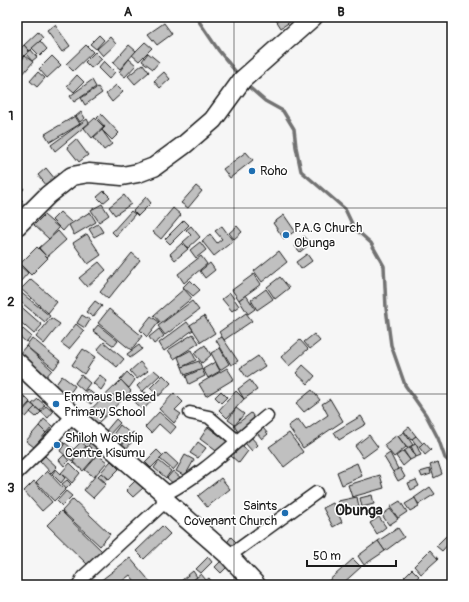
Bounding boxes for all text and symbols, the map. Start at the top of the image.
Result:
text: A [124,4,133,20]
text: B [337,4,345,20]
text: 1 [8,108,14,124]
place label: Roho [260,163,288,179]
marker: Roho [247,166,257,176]
place label: P.A.G Church Obunga [294,220,362,251]
marker: P.A.G Church Obunga [281,230,291,240]
text: 2 [7,294,15,310]
place label: Emmaus Blessed Primary School [64,389,156,420]
marker: Emmaus Blessed Primary School [51,399,61,409]
place label: Shiloh Worship Centre Kisumu [65,430,145,461]
marker: Shiloh Worship Centre Kisumu [52,440,62,450]
text: 3 [7,480,15,496]
place label: Saints Covenant Church [184,498,277,529]
district label: Obunga [335,501,383,520]
marker: Saints Covenant Church [280,508,290,518]
scale bar [307,542,396,568]
text: 50 m [313,549,341,564]

